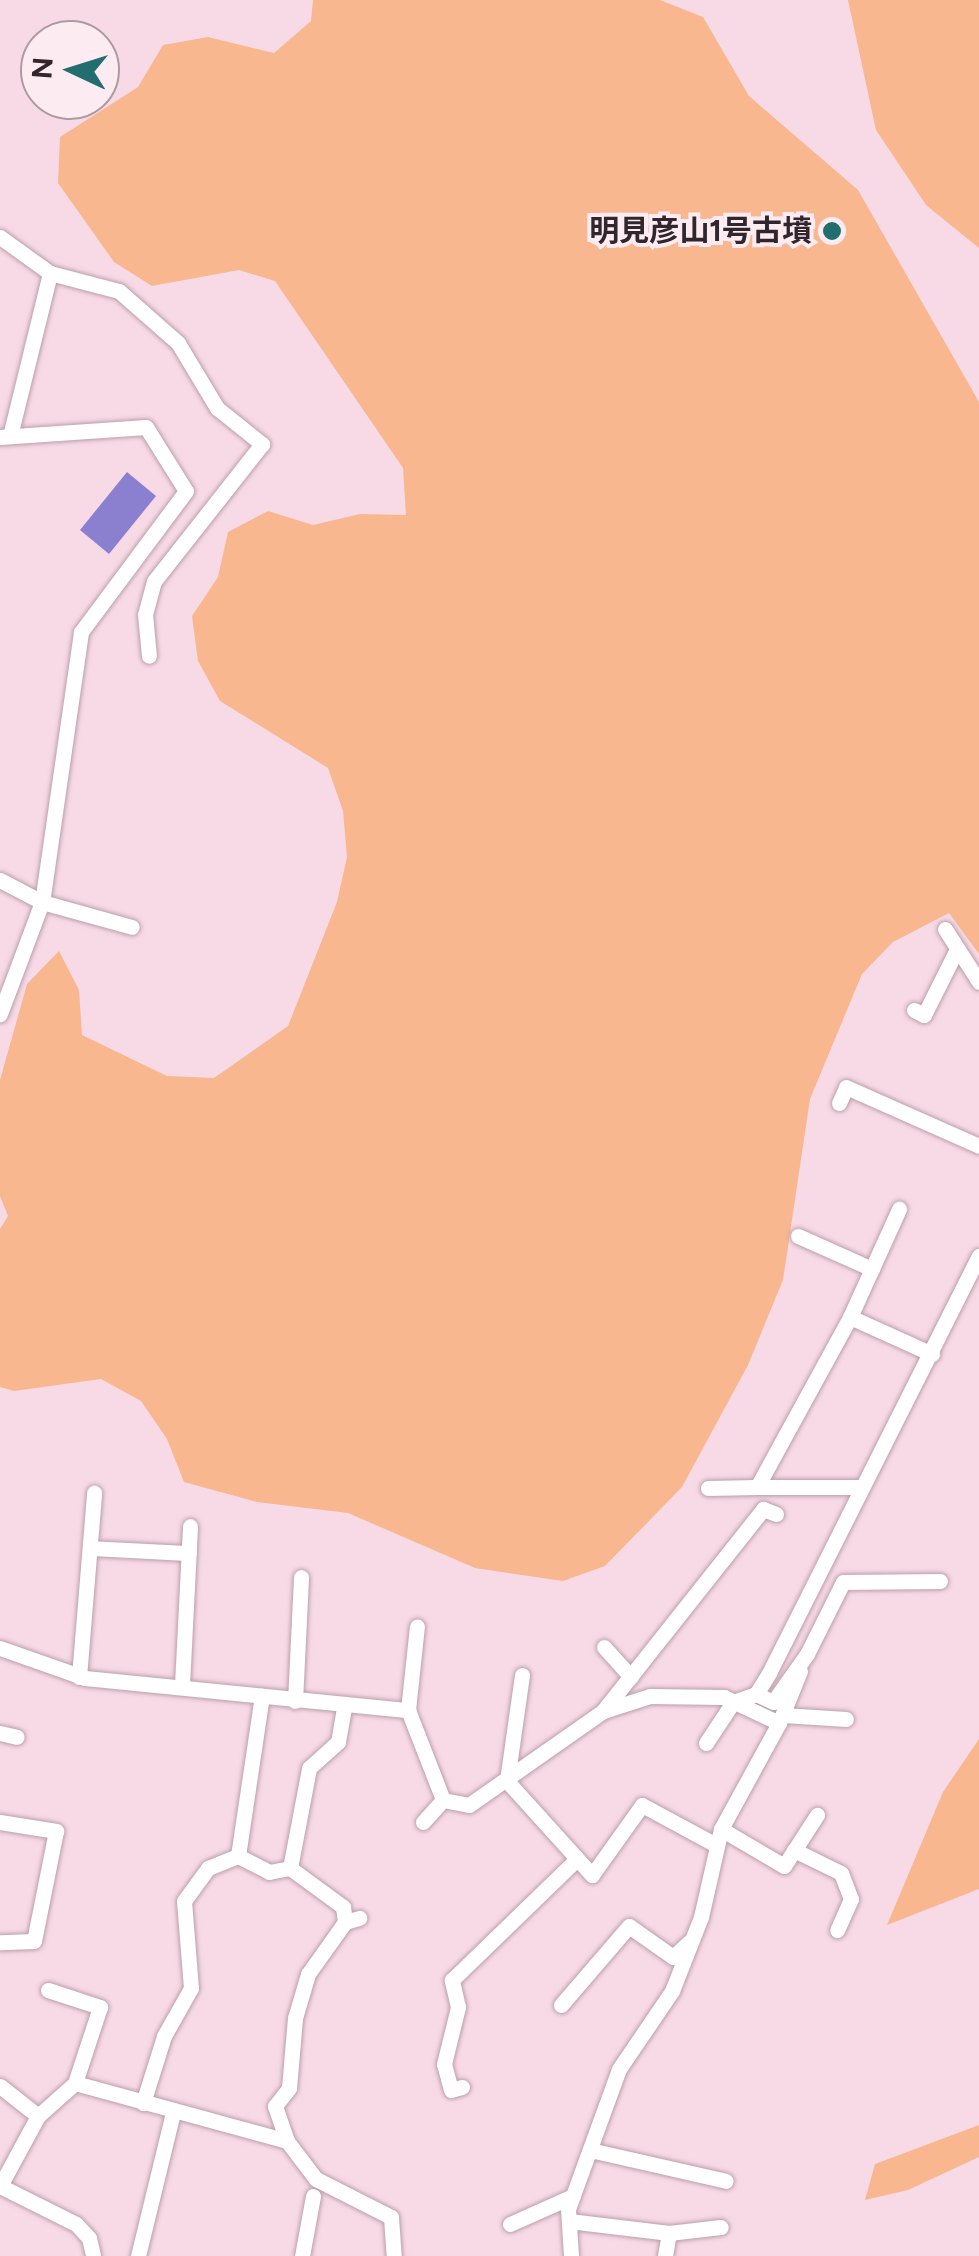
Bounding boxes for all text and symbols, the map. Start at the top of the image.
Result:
north arrow [20,20,120,120]
text: N [24,56,60,80]
place label: 明見彦山1号古墳 [589,213,812,249]
marker: 明見彦山1号古墳 [821,220,843,242]

